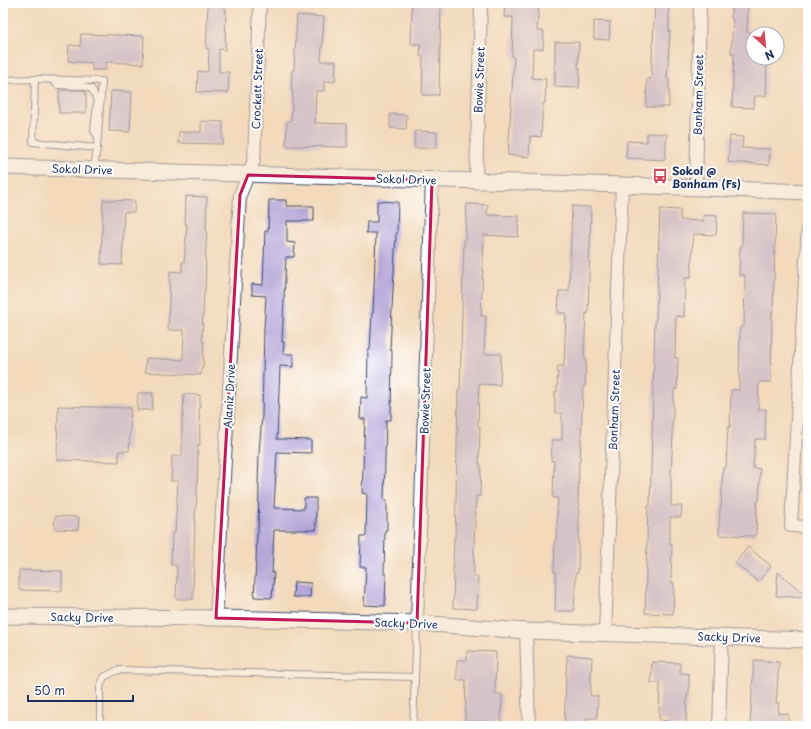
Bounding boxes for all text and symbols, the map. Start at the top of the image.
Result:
north arrow [745,26,785,66]
street label: Bowie Street [469,46,489,114]
text: N [762,46,778,65]
street label: Crockett Street [247,48,267,130]
street label: Bonham Street [689,54,707,136]
street label: Sokol Drive [51,159,113,179]
place label: Sokol @ Bonham (Fs) [672,162,741,192]
bus stop icon: Sokol @ Bonham (Fs) [651,167,669,185]
street label: Sokol Drive [375,169,437,189]
street label: Alaniz Drive [219,363,239,429]
street label: Bowie Street [415,367,435,435]
street label: Bonham Street [604,369,624,451]
street label: Sacky Drive [50,608,114,626]
street label: Sacky Drive [374,613,438,633]
street label: Sacky Drive [697,627,761,647]
scale bar [28,677,133,703]
text: 50 m [34,681,65,699]

